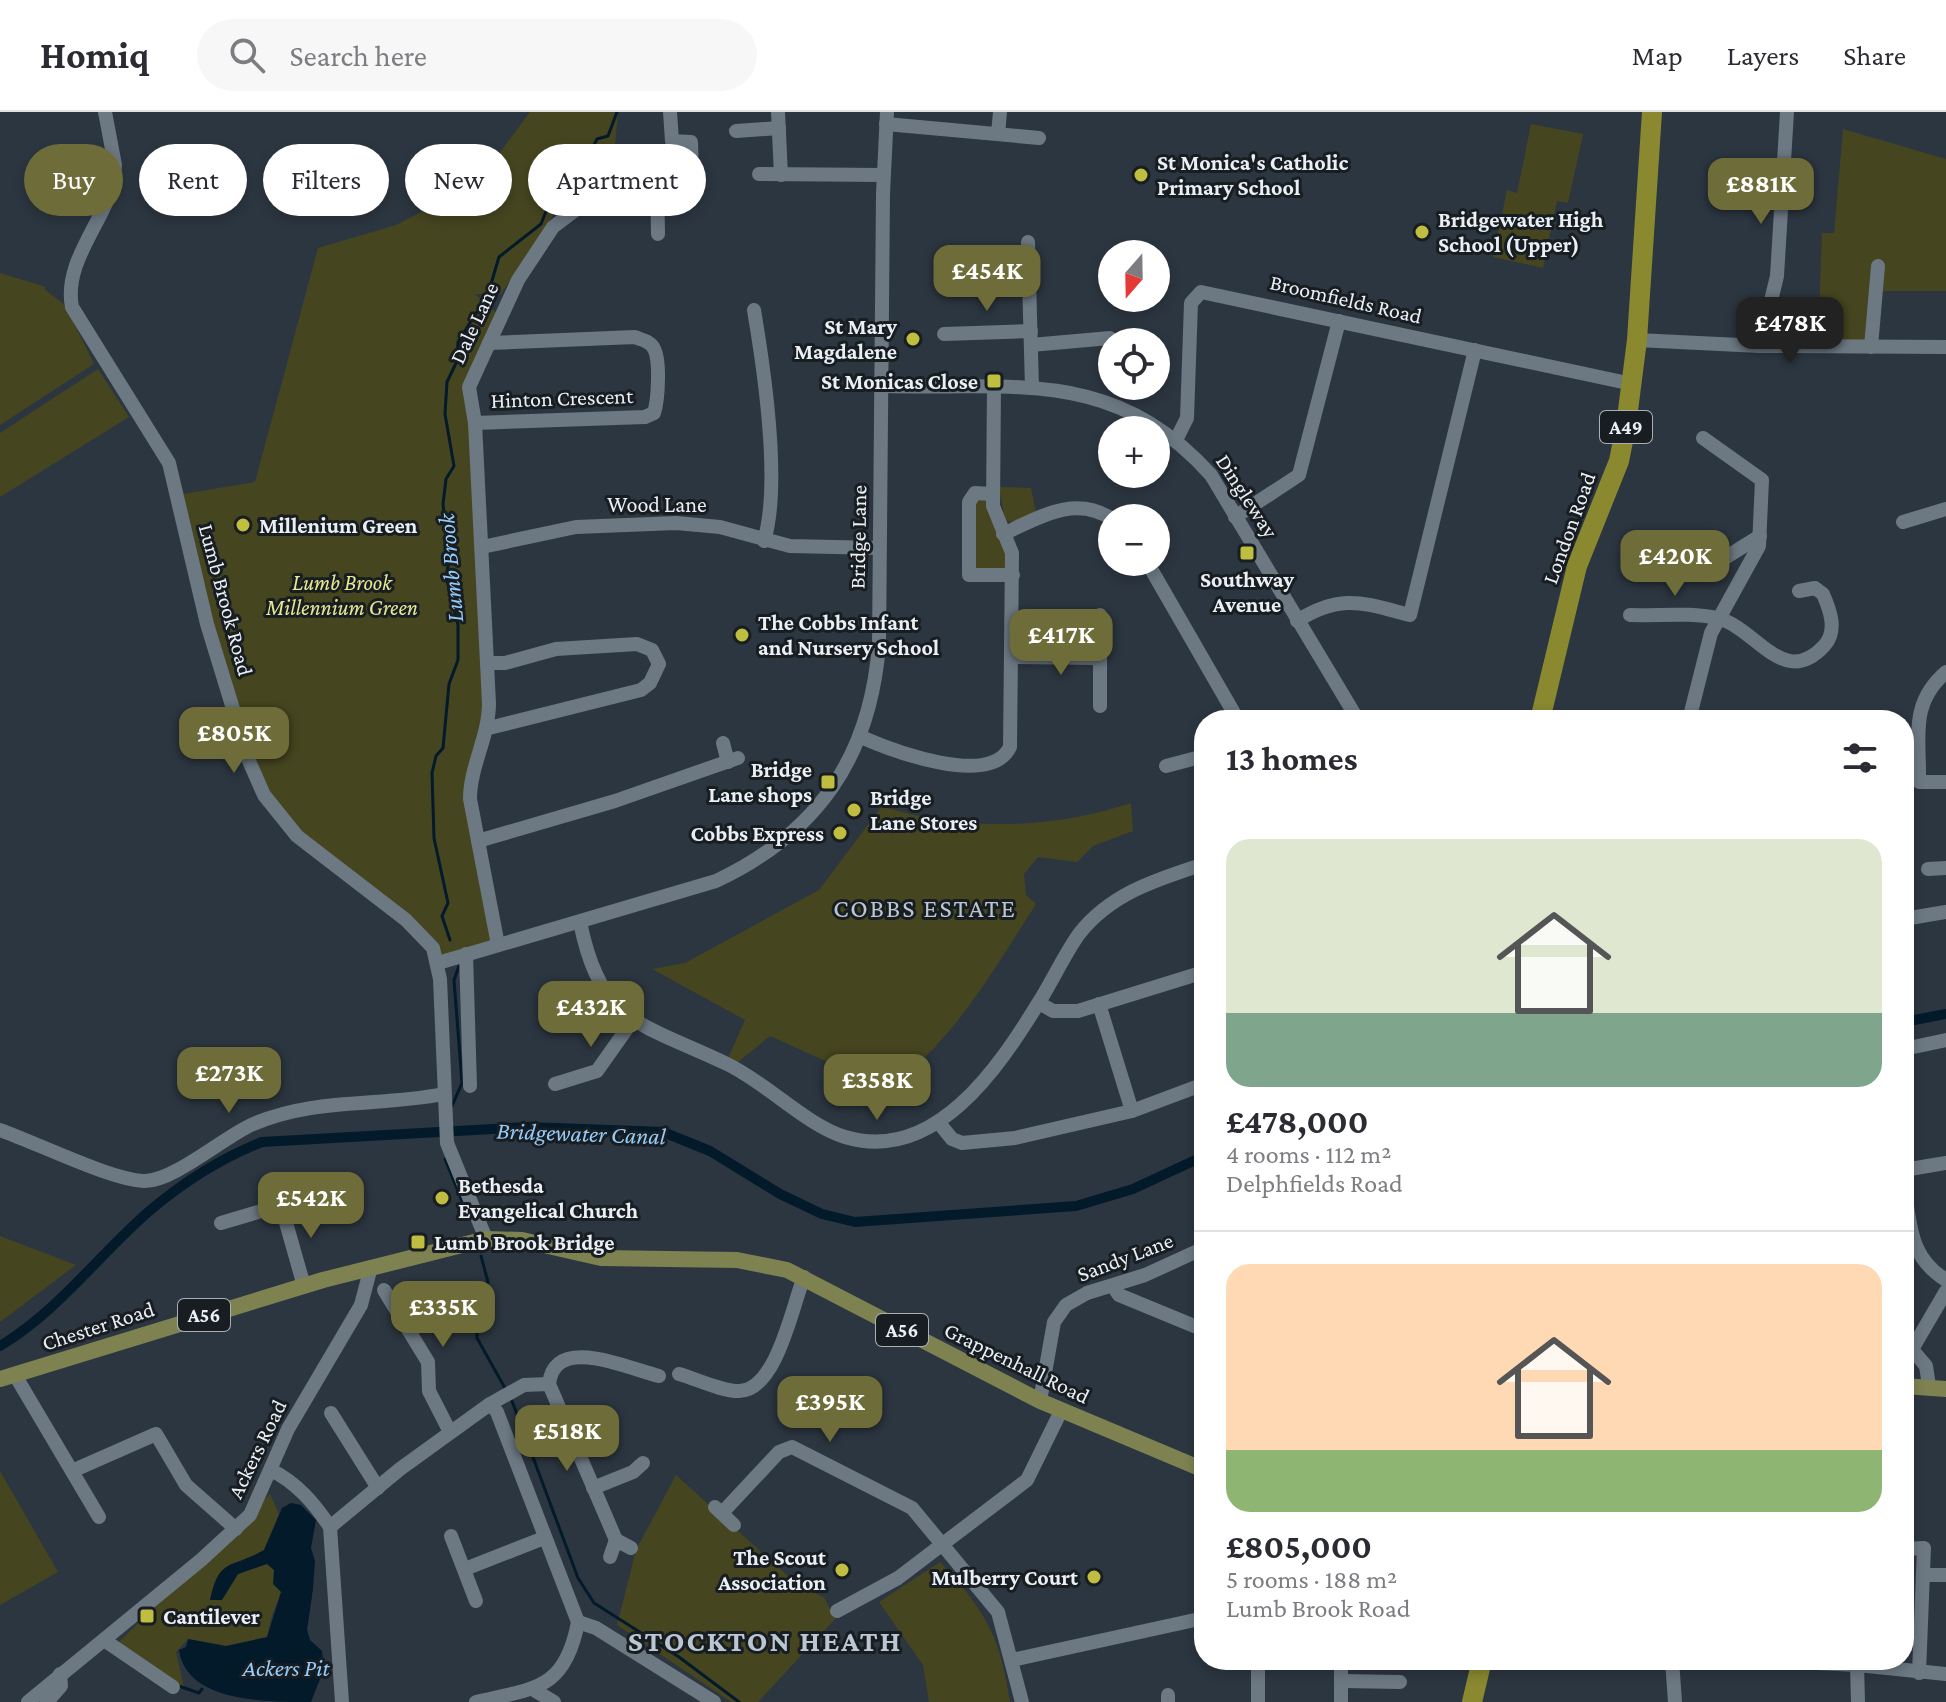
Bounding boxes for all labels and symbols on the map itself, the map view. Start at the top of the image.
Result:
place label: St Monica's Catholic Primary School [1157,150,1348,200]
pin: £881K [1705,158,1817,226]
marker: St Monica's Catholic Primary School [1132,166,1150,184]
place label: Bridgewater High School (Upper) [1438,207,1604,258]
marker: Bridgewater High School (Upper) [1413,223,1431,241]
north arrow [1098,240,1170,312]
pin: £454K [931,245,1043,313]
street label: Broomfields Road [1268,269,1425,329]
street label: Dale Lane [444,278,504,368]
pin: £478K [1734,297,1846,365]
place label: St Mary Magdalene [794,314,897,364]
marker: St Mary Magdalene [904,330,922,348]
place label: St Monicas Close [821,369,978,394]
marker: St Monicas Close [985,372,1003,390]
street label: Hinton Crescent [490,383,634,413]
road number: A49 [1600,411,1652,443]
street label: Dingleway [1211,450,1284,543]
street label: London Road [1537,468,1601,587]
street label: Bridge Lane [845,485,871,589]
street label: Wood Lane [607,492,707,517]
water label: Lumb Brook [432,511,468,623]
place label: Millenium Green [259,513,418,538]
marker: Millenium Green [234,516,252,534]
street label: Lumb Brook Road [194,521,258,679]
pin: £420K [1619,530,1731,598]
marker: Southway Avenue [1238,544,1256,562]
place label: Southway Avenue [1200,567,1294,617]
park label: Lumb Brook Millennium Green [265,570,418,620]
pin: £417K [1005,609,1117,677]
place label: The Cobbs Infant and Nursery School [758,610,940,660]
marker: The Cobbs Infant and Nursery School [733,626,751,644]
pin: £805K [178,707,290,775]
place label: Bridge Lane shops [708,757,812,807]
marker: Bridge Lane shops [819,773,837,791]
place label: Bridge Lane Stores [870,785,977,835]
marker: Bridge Lane Stores [845,801,863,819]
place label: Cobbs Express [690,821,824,846]
marker: Cobbs Express [831,824,849,842]
district label: COBBS ESTATE [833,894,1017,923]
pin: £432K [535,981,647,1049]
pin: £273K [173,1047,285,1115]
pin: £358K [821,1054,933,1122]
water label: Bridgewater Canal [496,1117,667,1149]
pin: £542K [255,1172,367,1240]
place label: Bethesda Evangelical Church [458,1173,638,1223]
marker: Bethesda Evangelical Church [433,1189,451,1207]
street label: Sandy Lane [1073,1227,1177,1287]
place label: Lumb Brook Bridge [434,1230,615,1255]
marker: Lumb Brook Bridge [409,1233,427,1251]
pin: £335K [387,1281,499,1349]
street label: Chester Road [39,1296,158,1356]
road number: A56 [178,1299,230,1331]
road number: A56 [876,1314,928,1346]
street label: Grappenhall Road [940,1317,1094,1409]
pin: £395K [774,1376,886,1444]
street label: Ackers Road [222,1395,292,1502]
pin: £518K [511,1405,623,1473]
place label: The Scout Association [717,1545,827,1595]
marker: The Scout Association [833,1561,851,1579]
place label: Mulberry Court [931,1565,1079,1590]
marker: Mulberry Court [1085,1568,1103,1586]
place label: Cantilever [163,1604,260,1629]
marker: Cantilever [138,1607,156,1625]
district label: STOCKTON HEATH [628,1624,902,1657]
water label: Ackers Pit [241,1654,330,1681]

